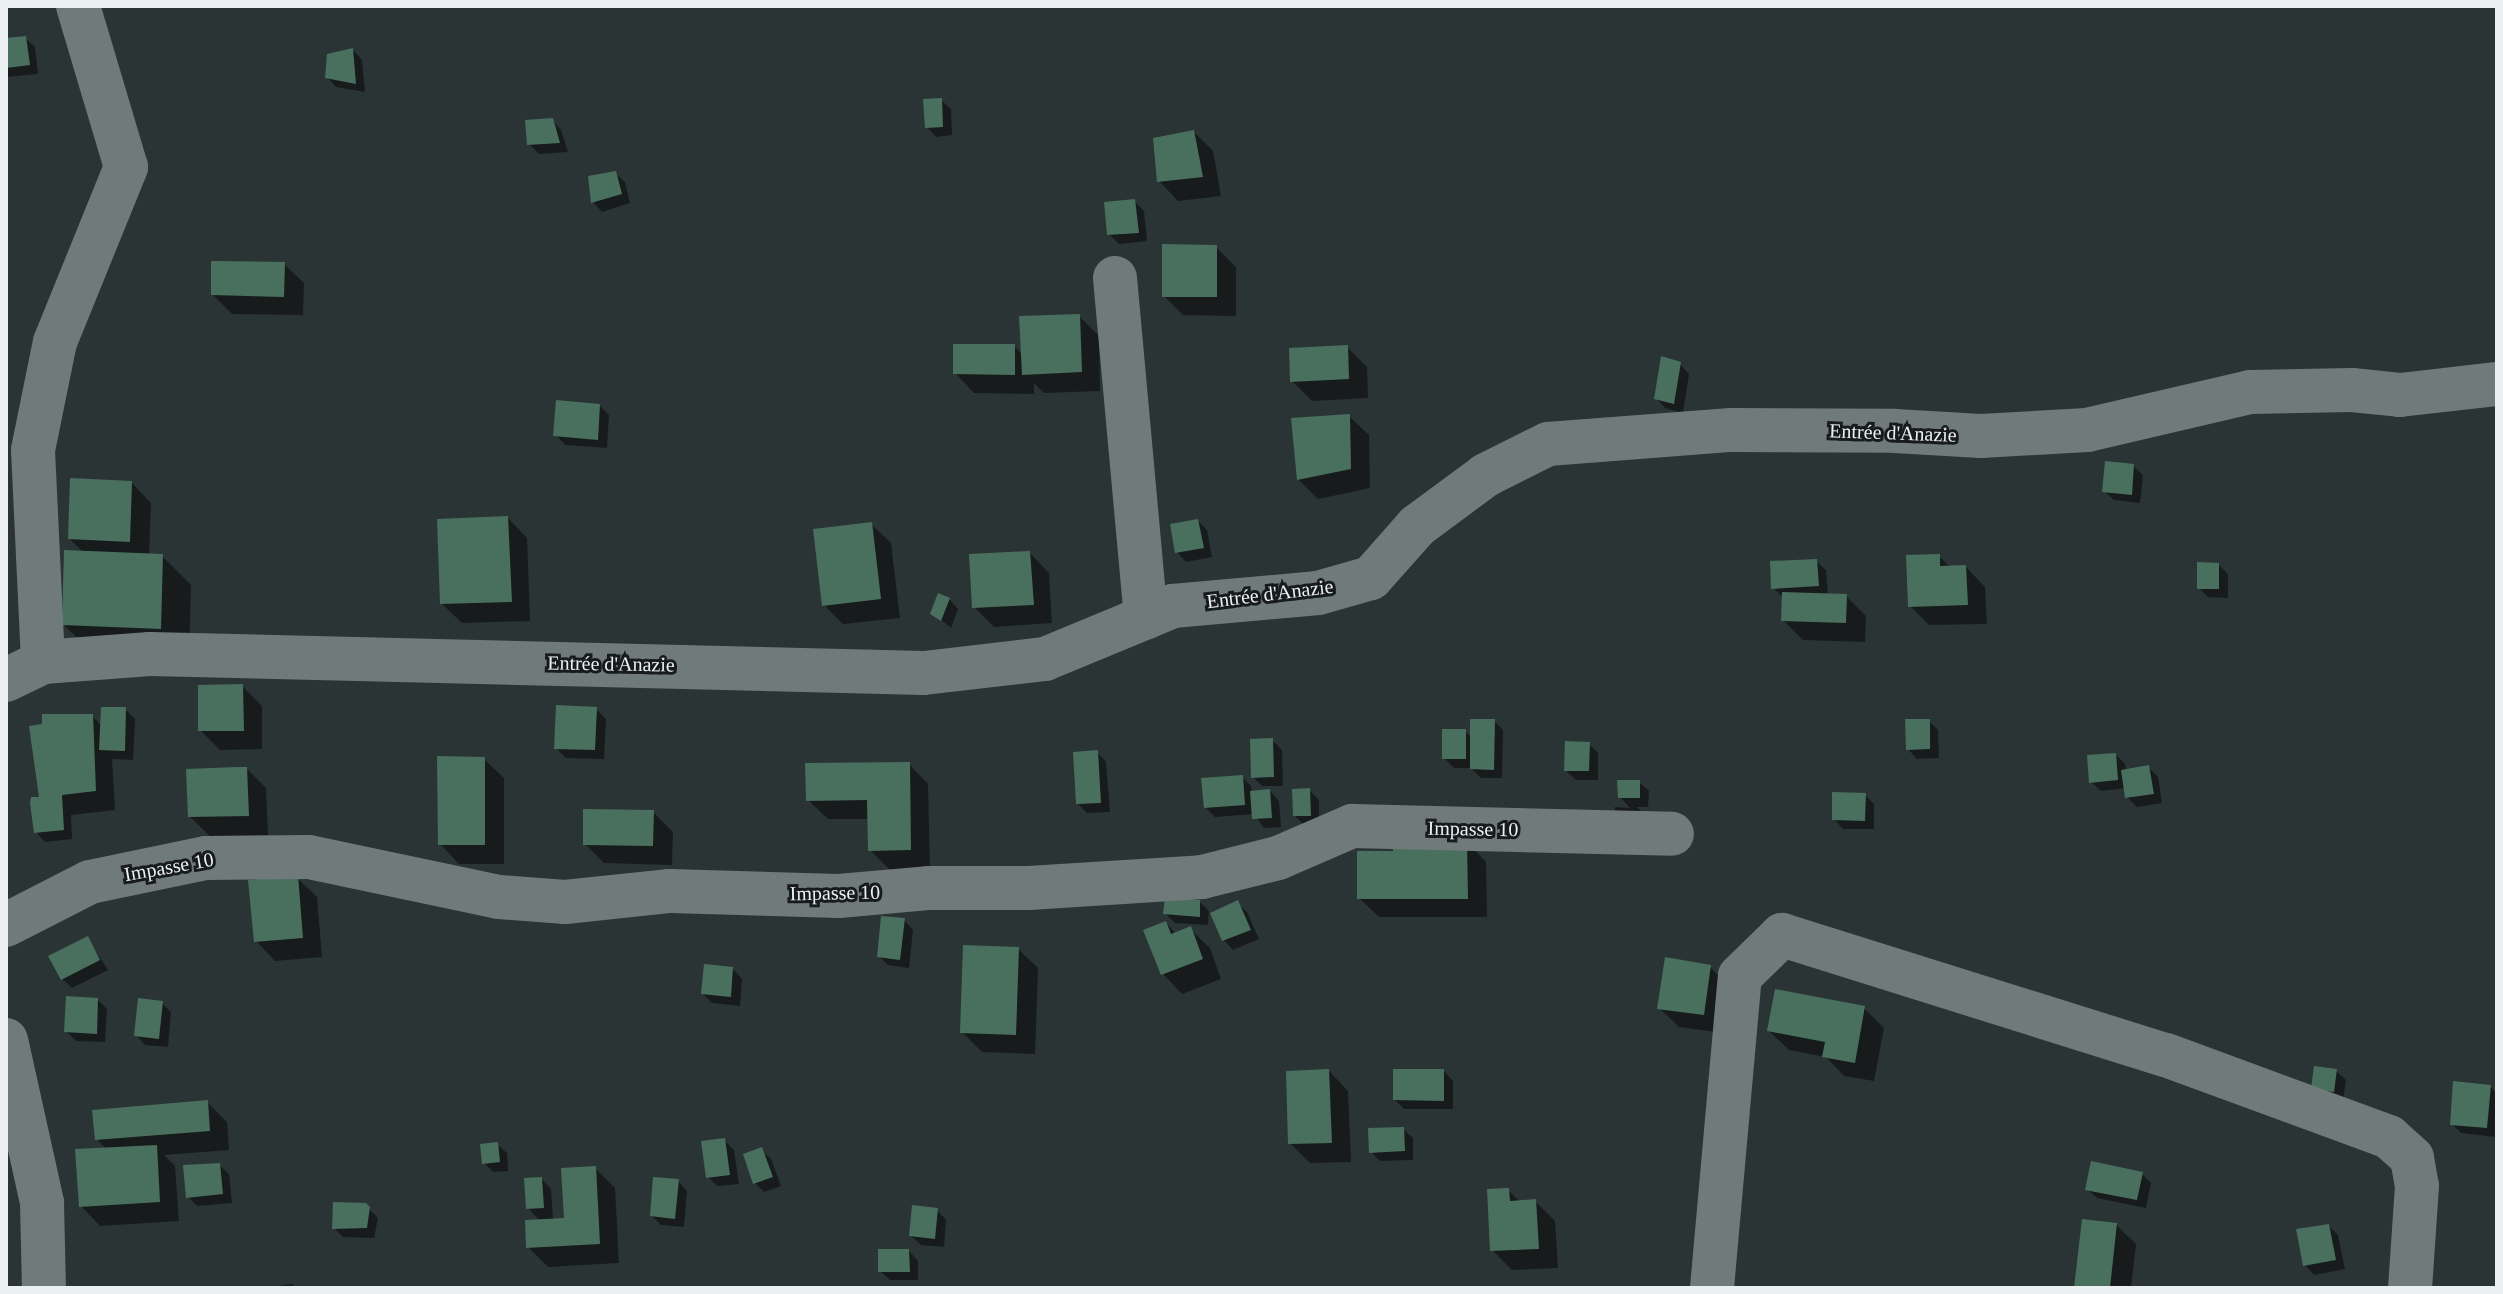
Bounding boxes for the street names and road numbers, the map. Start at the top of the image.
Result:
street label: Entrée d'Anazie [1829,419,1957,447]
street label: Entrée d'Anazie [1205,574,1335,614]
street label: Entrée d'Anazie [547,651,675,677]
street label: Impasse 10 [1428,816,1518,842]
street label: Impasse 10 [122,847,216,887]
street label: Impasse 10 [790,880,880,906]

